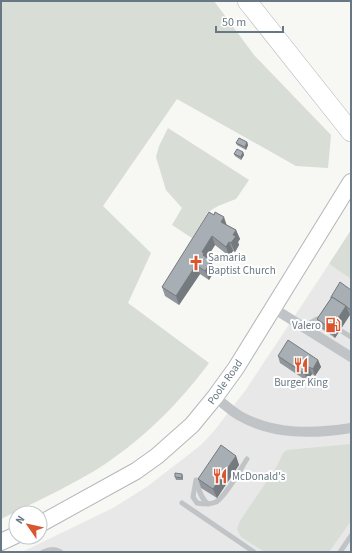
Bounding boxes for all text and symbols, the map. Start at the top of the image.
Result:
scale bar [216,8,283,34]
text: 50 m [222,14,246,31]
place label: Samaria Baptist Church [208,250,276,278]
church icon: Samaria Baptist Church [187,254,205,272]
fuel station icon: Valero [324,316,342,334]
place label: Valero [292,318,321,333]
street label: Poole Road [204,356,246,408]
restaurant icon: Burger King [292,356,310,374]
place label: Burger King [274,375,328,390]
restaurant icon: McDonald's [211,467,229,485]
place label: McDonald's [232,469,286,484]
north arrow [8,505,48,545]
text: N [12,512,28,527]

